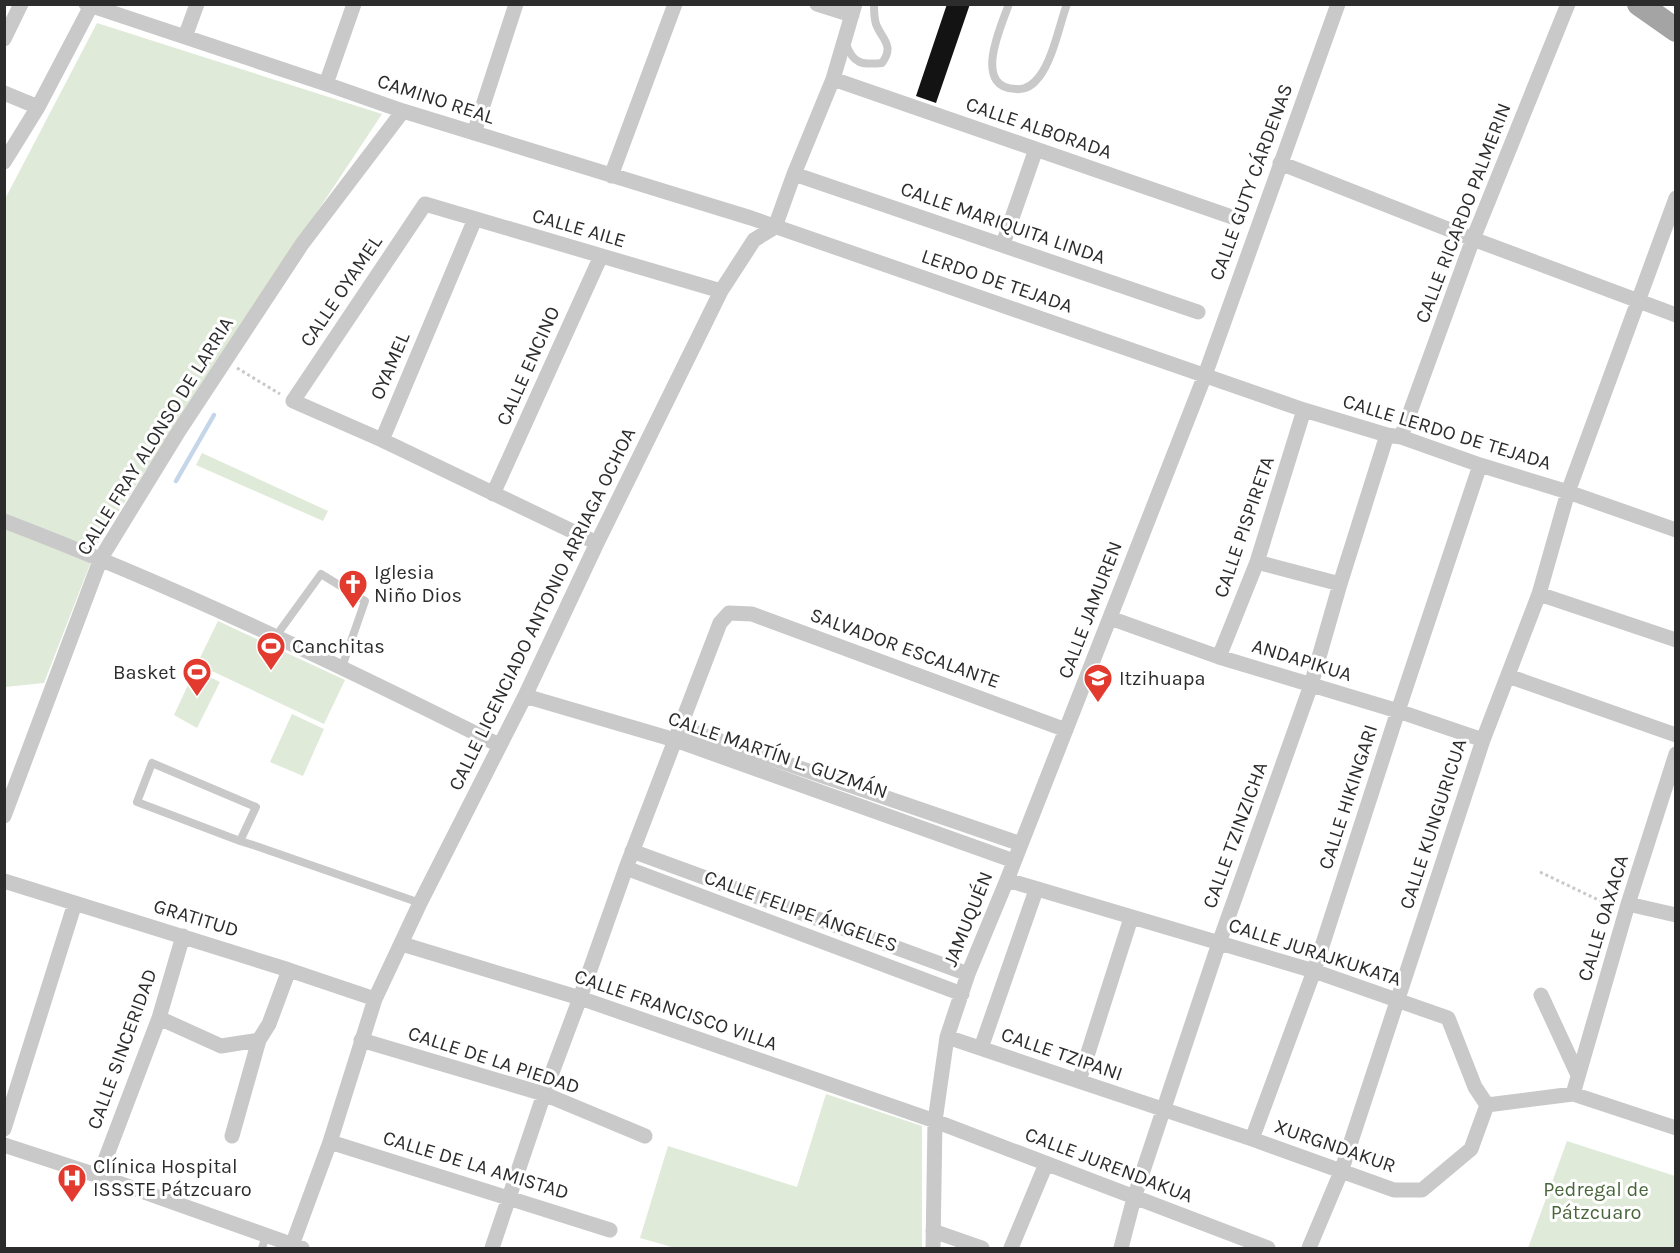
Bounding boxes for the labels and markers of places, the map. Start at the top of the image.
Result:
place label: Iglesia Niño Dios [374,561,462,607]
church icon: Iglesia Niño Dios [337,568,369,610]
sports icon: Canchitas [255,630,287,672]
place label: Canchitas [292,635,385,658]
sports icon: Basket [181,656,213,698]
place label: Basket [113,661,176,684]
school or university icon: Itzihuapa [1082,662,1114,704]
place label: Itzihuapa [1119,667,1205,690]
place label: Clínica Hospital ISSSTE Pátzcuaro [93,1155,252,1201]
hospital icon: Clínica Hospital ISSSTE Pátzcuaro [56,1162,88,1204]

